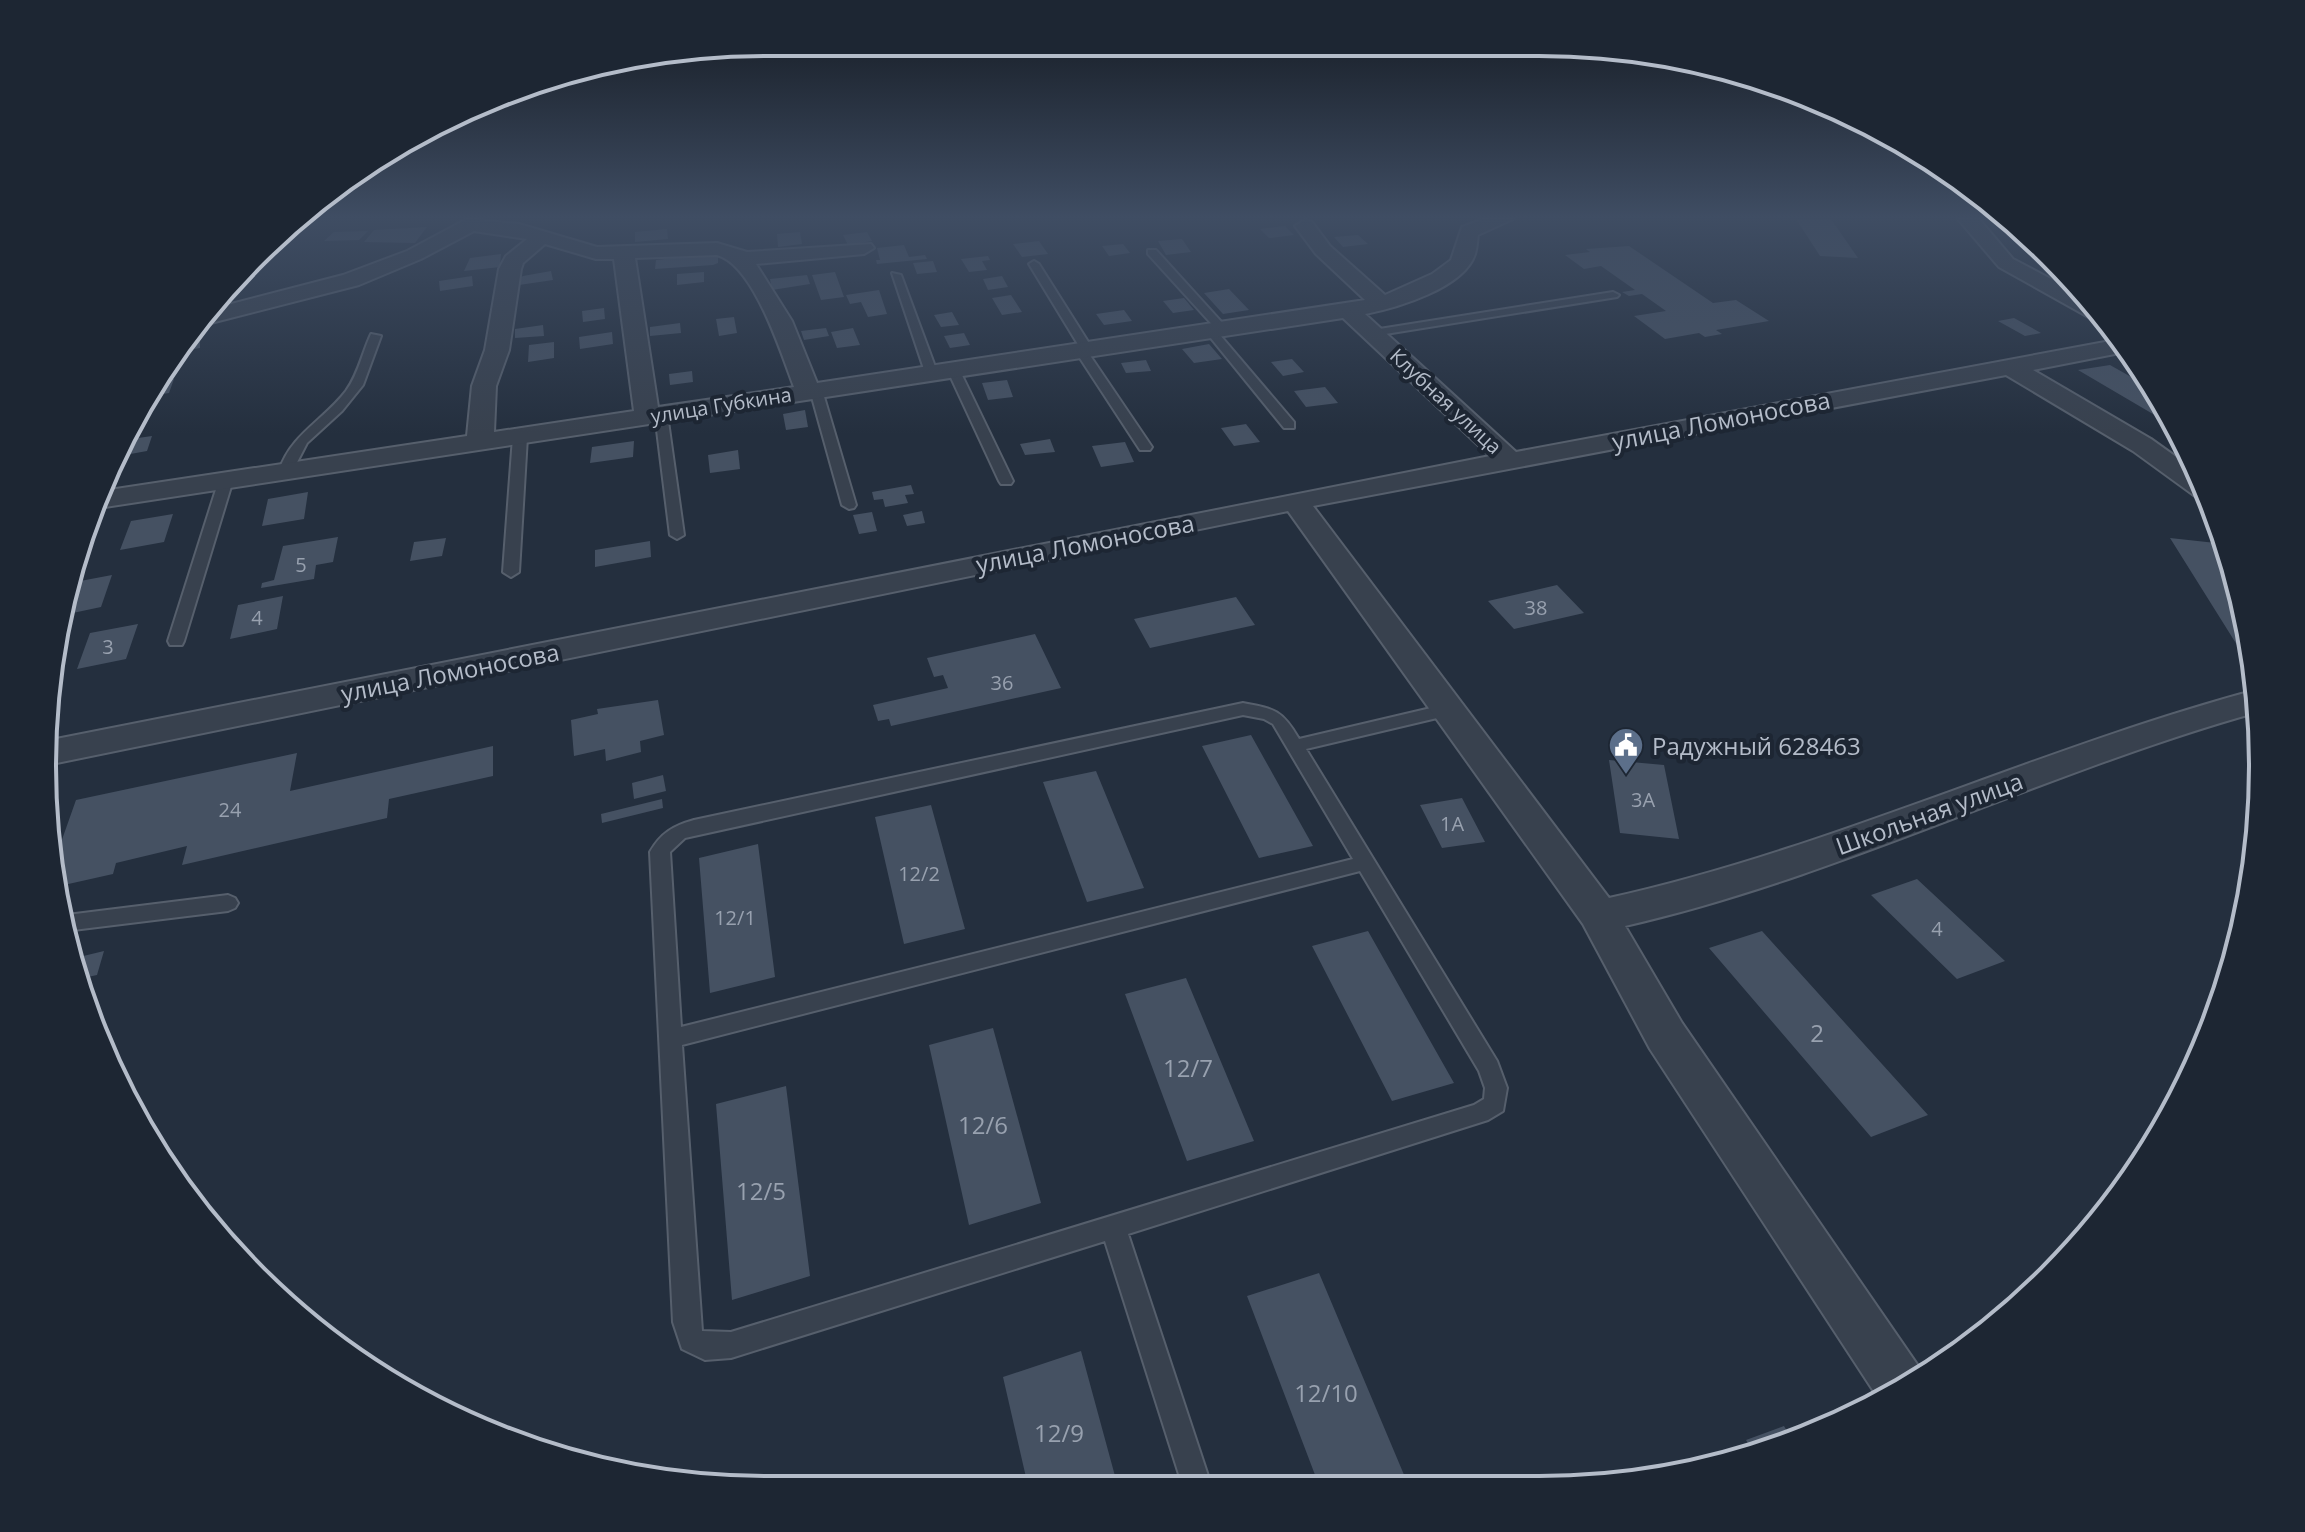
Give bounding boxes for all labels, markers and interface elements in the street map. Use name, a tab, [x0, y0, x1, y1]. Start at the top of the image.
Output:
street label: Клубная улица	[1384, 342, 1508, 460]
street label: улица Губкина	[649, 381, 793, 429]
street label: улица Ломоносова	[1609, 383, 1833, 457]
street label: улица Ломоносова	[973, 506, 1197, 580]
house number: 5	[295, 551, 307, 578]
house number: 38	[1525, 594, 1547, 621]
house number: 4	[251, 604, 263, 631]
house number: 3	[102, 633, 114, 660]
street label: улица Ломоносова	[338, 635, 562, 709]
house number: 36	[991, 669, 1013, 696]
public building icon: Радужный 628463	[1607, 726, 1645, 776]
place label: Радужный 628463	[1652, 729, 1861, 762]
street label: Школьная улица	[1831, 764, 2027, 862]
house number: 3А	[1631, 786, 1655, 813]
house number: 24	[219, 796, 242, 823]
house number: 1А	[1440, 810, 1464, 837]
house number: 12/2	[898, 860, 940, 887]
house number: 12/1	[714, 904, 756, 931]
house number: 4	[1931, 915, 1943, 942]
house number: 2	[1810, 1016, 1824, 1049]
house number: 12/7	[1163, 1051, 1213, 1084]
house number: 12/6	[958, 1108, 1008, 1141]
house number: 12/5	[736, 1174, 786, 1207]
house number: 12/10	[1294, 1376, 1358, 1409]
house number: 12/9	[1034, 1416, 1084, 1449]

